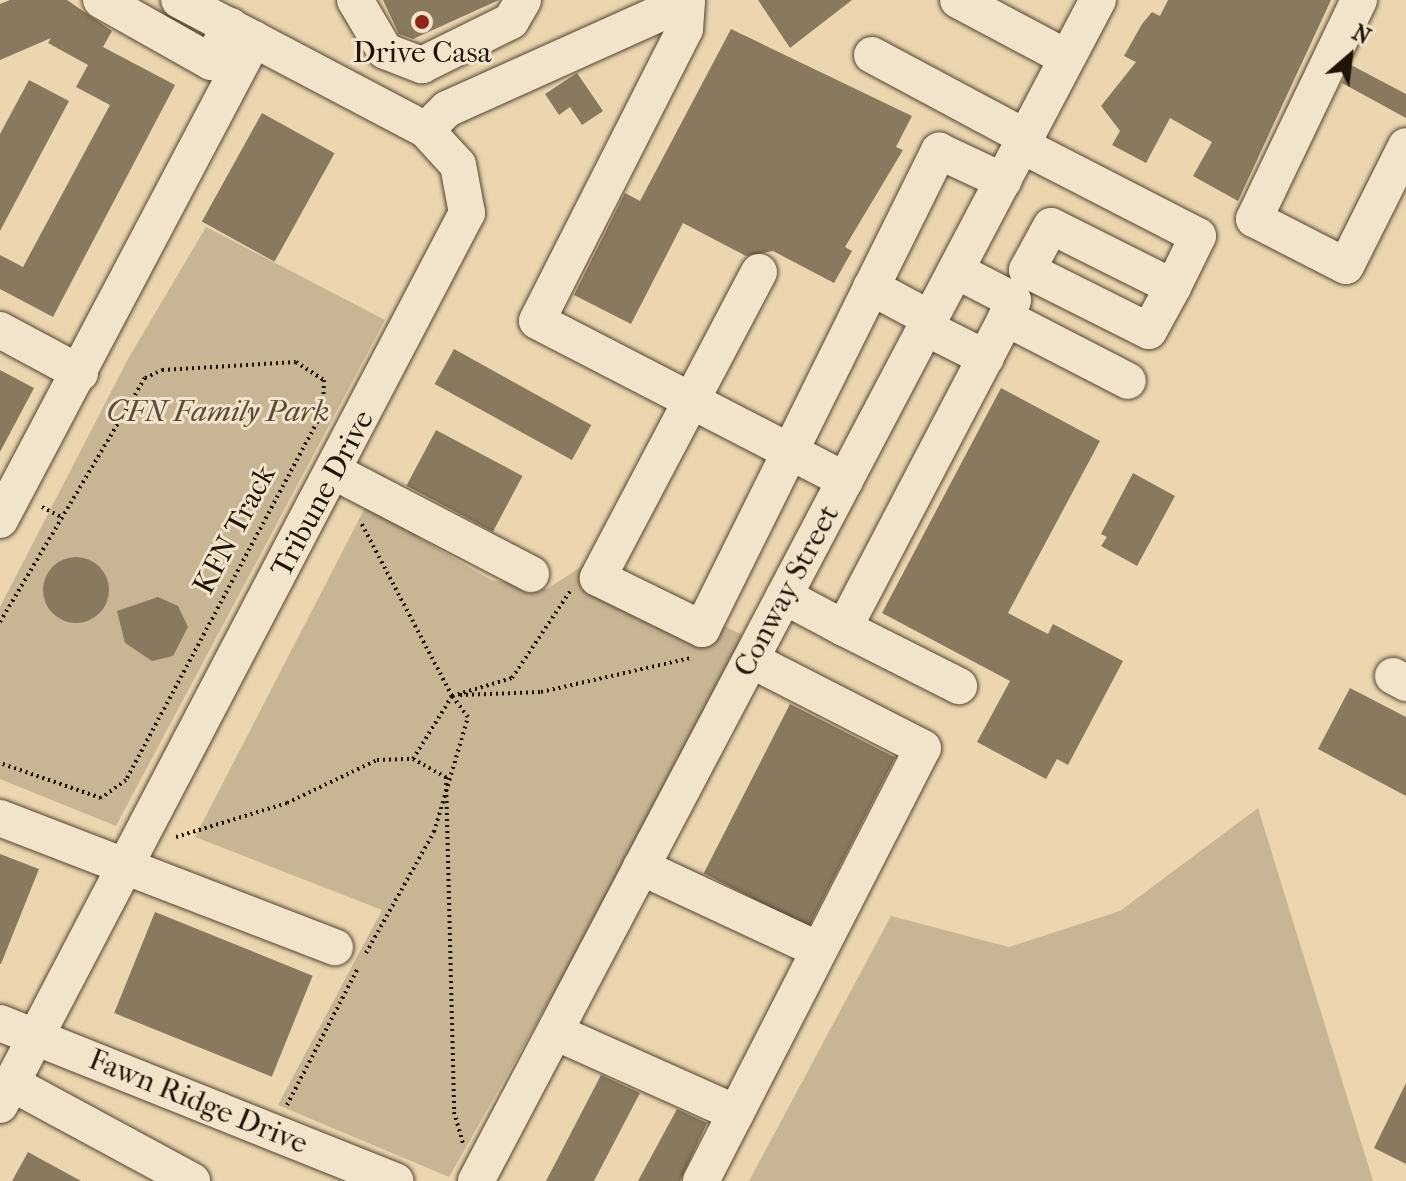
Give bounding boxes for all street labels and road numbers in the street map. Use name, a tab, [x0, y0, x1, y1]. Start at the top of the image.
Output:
street label: Tribune Drive	[264, 404, 382, 584]
street label: KFN Track	[186, 460, 284, 600]
street label: Conway Street	[727, 499, 847, 683]
street label: Fawn Ridge Drive	[83, 1042, 313, 1162]

